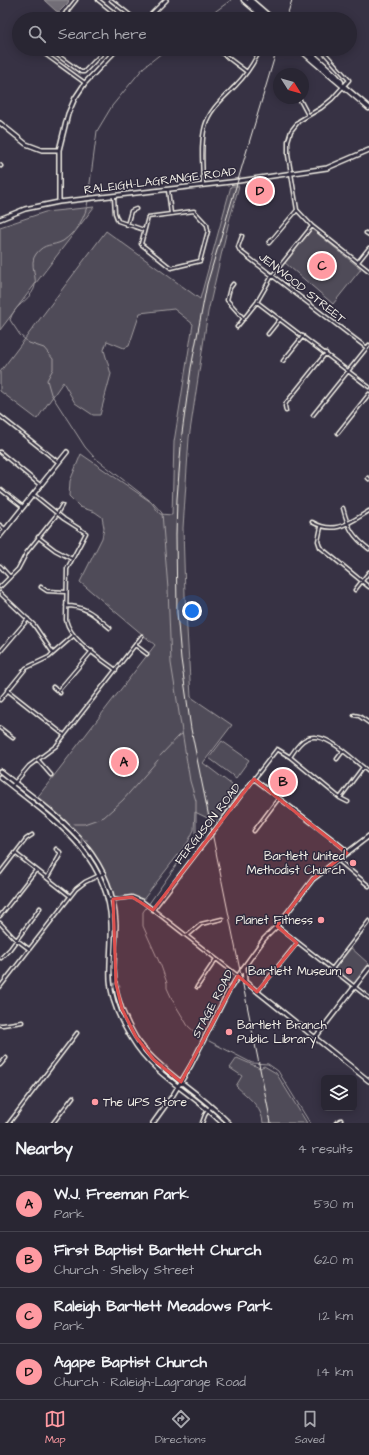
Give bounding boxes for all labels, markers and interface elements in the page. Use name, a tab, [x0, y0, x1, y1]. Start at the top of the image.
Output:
search box	[12, 12, 357, 56]
icon: search	[26, 23, 48, 45]
text: Search here	[58, 24, 147, 45]
north arrow	[273, 68, 309, 104]
street label: RALEIGH-LAGRANGE ROAD	[83, 163, 237, 199]
pin: D	[247, 176, 273, 206]
street label: JENWOOD STREET	[255, 249, 350, 328]
pin: C	[309, 251, 335, 281]
your location	[182, 601, 202, 621]
pin: A	[111, 747, 137, 777]
pin: B	[270, 767, 296, 797]
street label: FERGUSON ROAD	[171, 780, 245, 868]
one-way arrow	[80, 838, 87, 846]
place label: Bartlett United Methodist Church	[247, 848, 345, 879]
marker: Bartlett United Methodist Church	[348, 858, 358, 868]
place label: Planet Fitness	[236, 912, 313, 929]
marker: Planet Fitness	[316, 915, 326, 925]
place label: Bartlett Museum	[248, 963, 342, 980]
marker: Bartlett Museum	[344, 966, 354, 976]
street label: STAGE ROAD	[188, 967, 238, 1041]
one-way arrow	[113, 982, 121, 988]
place label: Bartlett Branch Public Library	[237, 1017, 327, 1049]
marker: Bartlett Branch Public Library	[224, 1027, 234, 1037]
one-way arrow	[160, 1065, 167, 1072]
map controls	[321, 1075, 357, 1111]
button: layers	[321, 1075, 357, 1111]
place label: The UPS Store	[103, 1094, 188, 1111]
marker: The UPS Store	[90, 1097, 100, 1107]
text: Nearby	[16, 1137, 73, 1161]
text: 4 results	[298, 1140, 353, 1158]
text: W.J. Freeman Park	[54, 1184, 189, 1205]
text: A	[25, 1195, 33, 1213]
text: 530 m	[314, 1195, 353, 1213]
text: Park	[54, 1205, 84, 1223]
text: First Baptist Bartlett Church	[54, 1240, 261, 1261]
text: B	[24, 1251, 34, 1269]
text: 620 m	[314, 1251, 353, 1269]
text: Church · Shelby Street	[54, 1261, 194, 1279]
text: Raleigh Bartlett Meadows Park	[54, 1296, 272, 1317]
text: C	[24, 1307, 34, 1325]
text: 1.2 km	[319, 1307, 353, 1325]
text: Park	[54, 1317, 84, 1335]
text: Agape Baptist Church	[54, 1352, 207, 1373]
text: D	[25, 1363, 33, 1381]
text: 1.4 km	[317, 1363, 353, 1381]
text: Church · Raleigh-Lagrange Road	[54, 1373, 246, 1391]
tab: Map	[44, 1408, 66, 1447]
tab: Directions	[155, 1408, 206, 1447]
tab: Saved	[295, 1408, 325, 1447]

